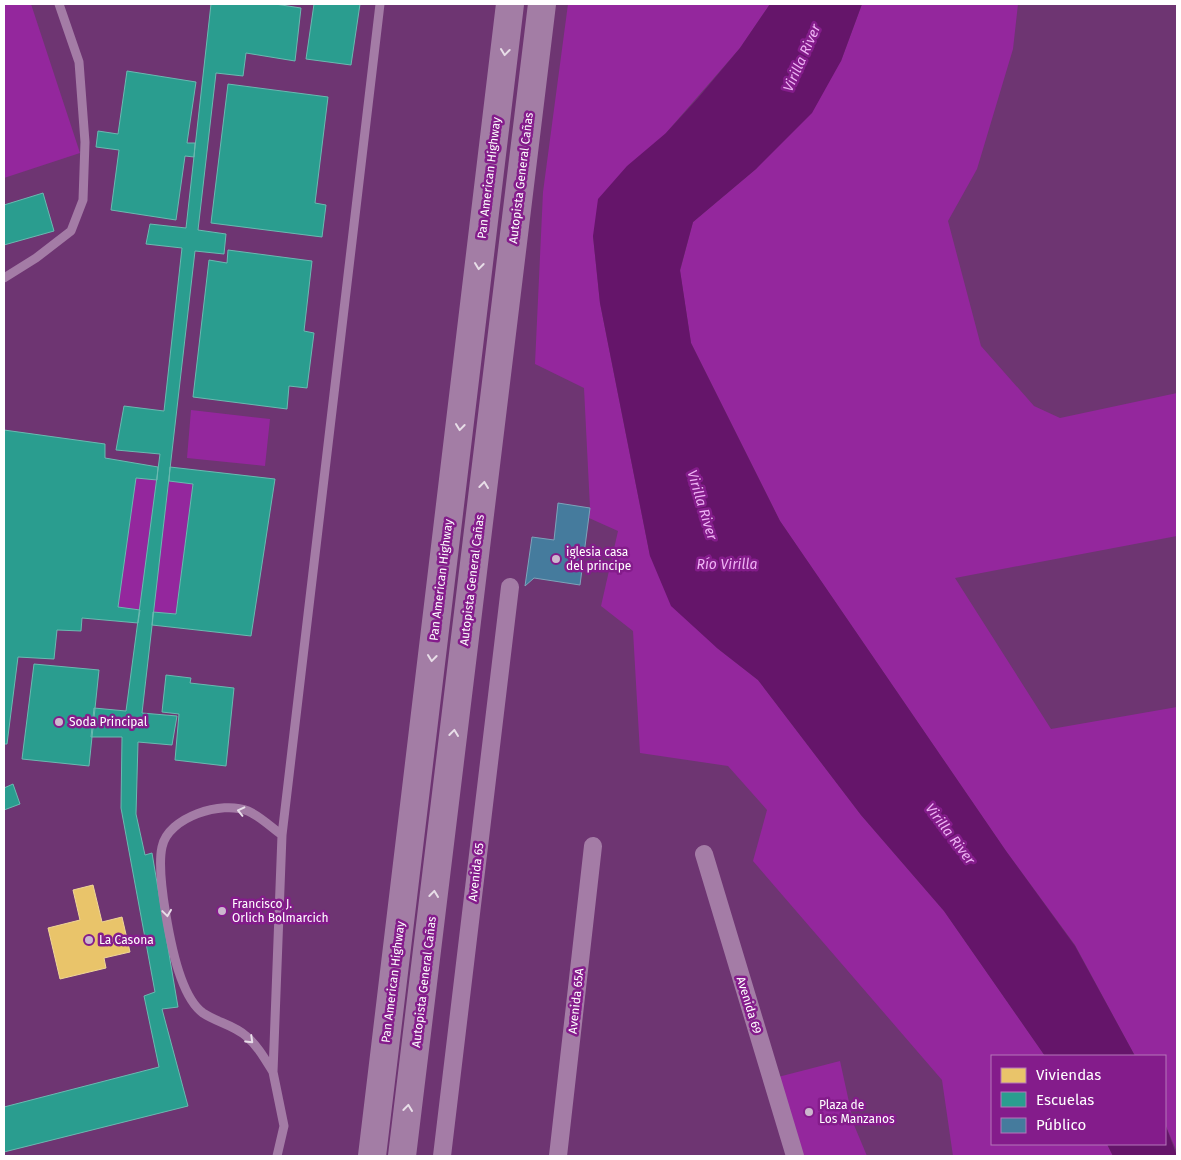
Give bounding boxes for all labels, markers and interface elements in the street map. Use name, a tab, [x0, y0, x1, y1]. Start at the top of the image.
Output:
water label: Virilla River	[780, 21, 825, 94]
one-way arrow	[500, 48, 511, 56]
street label: Autopista General Cañas	[506, 111, 536, 244]
street label: Pan American Highway	[475, 116, 503, 240]
one-way arrow	[474, 262, 485, 270]
one-way arrow	[455, 423, 466, 431]
water label: Virilla River	[683, 468, 721, 543]
one-way arrow	[478, 481, 489, 489]
street label: Autopista General Cañas	[457, 513, 487, 646]
street label: Pan American Highway	[427, 518, 455, 642]
place label: iglesia casa del principe	[566, 545, 631, 573]
marker: iglesia casa del principe	[550, 553, 562, 565]
water label: Río Virilla	[697, 556, 757, 573]
one-way arrow	[427, 654, 438, 662]
place label: Soda Principal	[69, 715, 148, 729]
marker: Soda Principal	[53, 716, 65, 728]
one-way arrow	[448, 729, 459, 737]
water label: Virilla River	[922, 800, 979, 868]
one-way arrow	[237, 806, 246, 816]
street label: Avenida 65	[465, 842, 487, 902]
one-way arrow	[428, 890, 439, 898]
place label: Francisco J. Orlich Bolmarcich	[232, 897, 329, 925]
marker: Francisco J. Orlich Bolmarcich	[216, 905, 228, 917]
one-way arrow	[161, 909, 171, 917]
street label: Autopista General Cañas	[409, 915, 439, 1048]
street label: Pan American Highway	[379, 920, 407, 1044]
place label: La Casona	[99, 933, 154, 947]
marker: La Casona	[83, 934, 95, 946]
street label: Avenida 65A	[566, 967, 586, 1034]
street label: Avenida 69	[734, 975, 764, 1035]
one-way arrow	[244, 1034, 253, 1043]
legend	[991, 1055, 1166, 1145]
text: Viviendas	[1036, 1066, 1101, 1084]
text: Escuelas	[1036, 1091, 1094, 1109]
place label: Plaza de Los Manzanos	[819, 1098, 895, 1126]
one-way arrow	[402, 1104, 413, 1112]
marker: Plaza de Los Manzanos	[803, 1106, 815, 1118]
text: Público	[1036, 1116, 1086, 1134]

